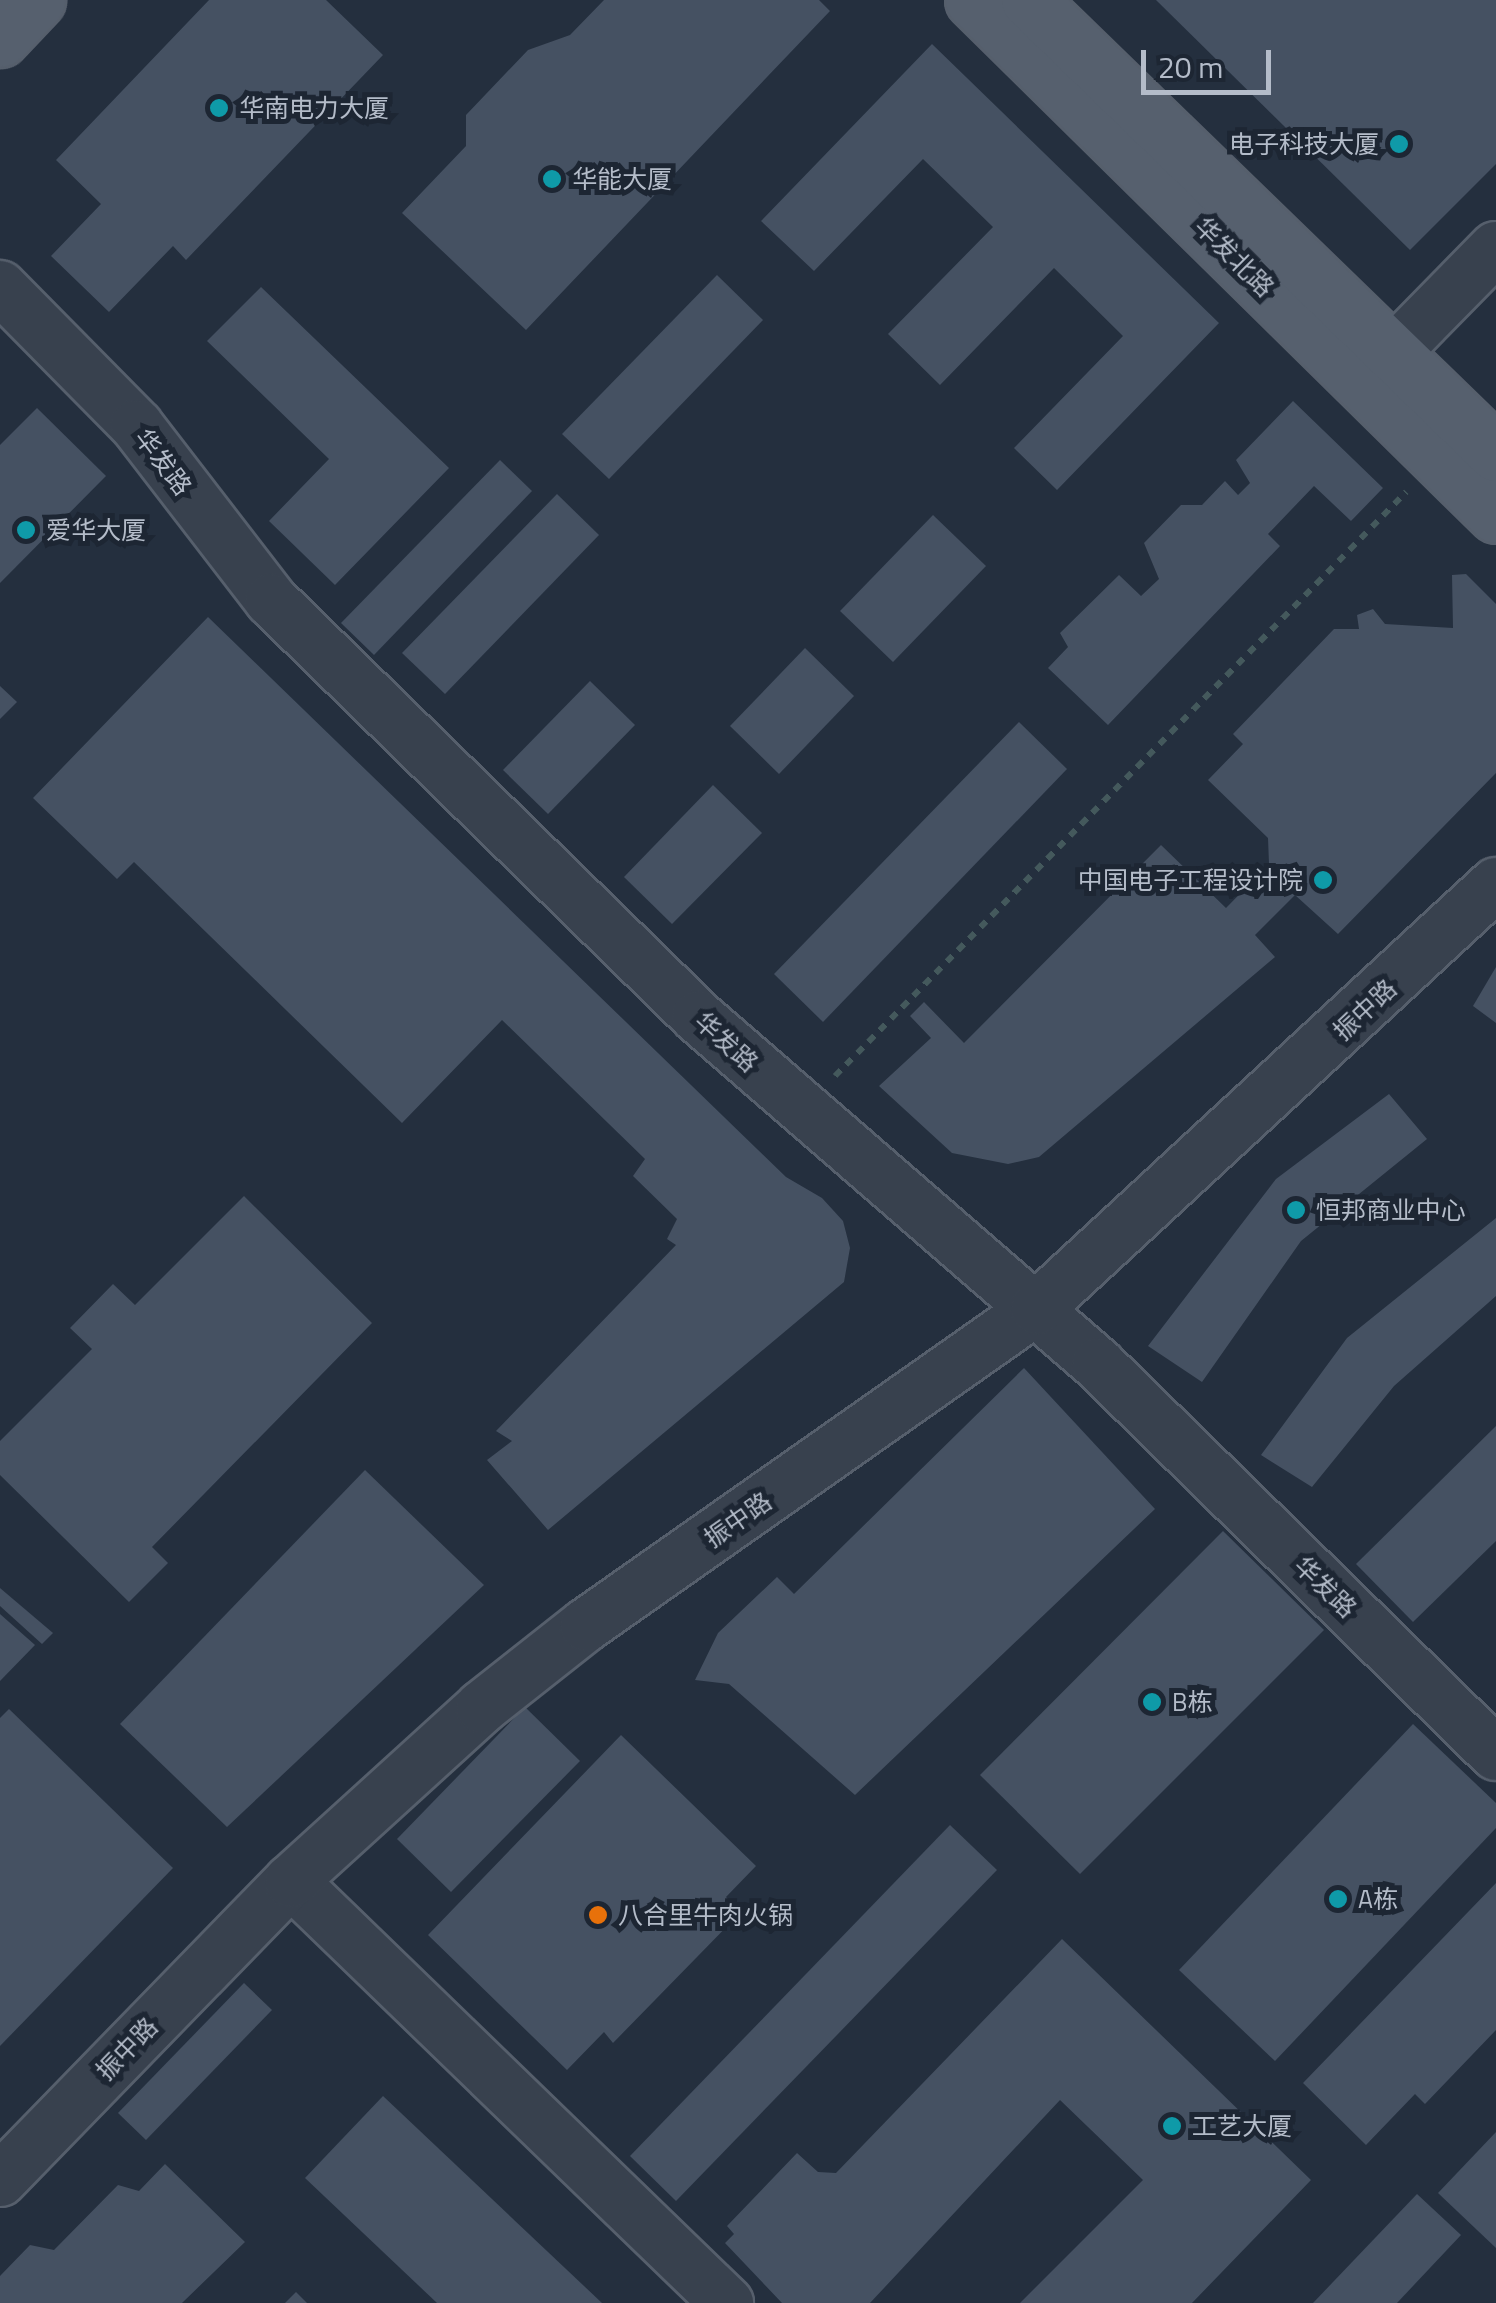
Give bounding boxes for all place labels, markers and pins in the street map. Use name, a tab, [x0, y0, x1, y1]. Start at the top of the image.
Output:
place label: 华南电力大厦	[239, 93, 389, 123]
marker: 华南电力大厦	[208, 97, 230, 119]
place label: 电子科技大厦	[1229, 129, 1379, 159]
marker: 电子科技大厦	[1388, 133, 1410, 155]
place label: 华能大厦	[572, 164, 672, 194]
marker: 华能大厦	[541, 168, 563, 190]
place label: 爱华大厦	[46, 515, 146, 545]
marker: 爱华大厦	[15, 519, 37, 541]
place label: 中国电子工程设计院	[1078, 865, 1303, 895]
marker: 中国电子工程设计院	[1312, 869, 1334, 891]
place label: 恒邦商业中心	[1316, 1195, 1466, 1225]
marker: 恒邦商业中心	[1285, 1199, 1307, 1221]
place label: B栋	[1172, 1687, 1212, 1717]
marker: B栋	[1141, 1691, 1163, 1713]
place label: A栋	[1358, 1884, 1398, 1914]
marker: A栋	[1327, 1888, 1349, 1910]
place label: 八合里牛肉火锅	[618, 1900, 793, 1930]
marker: 八合里牛肉火锅	[587, 1904, 609, 1926]
place label: 工艺大厦	[1192, 2111, 1292, 2141]
marker: 工艺大厦	[1161, 2115, 1183, 2137]

